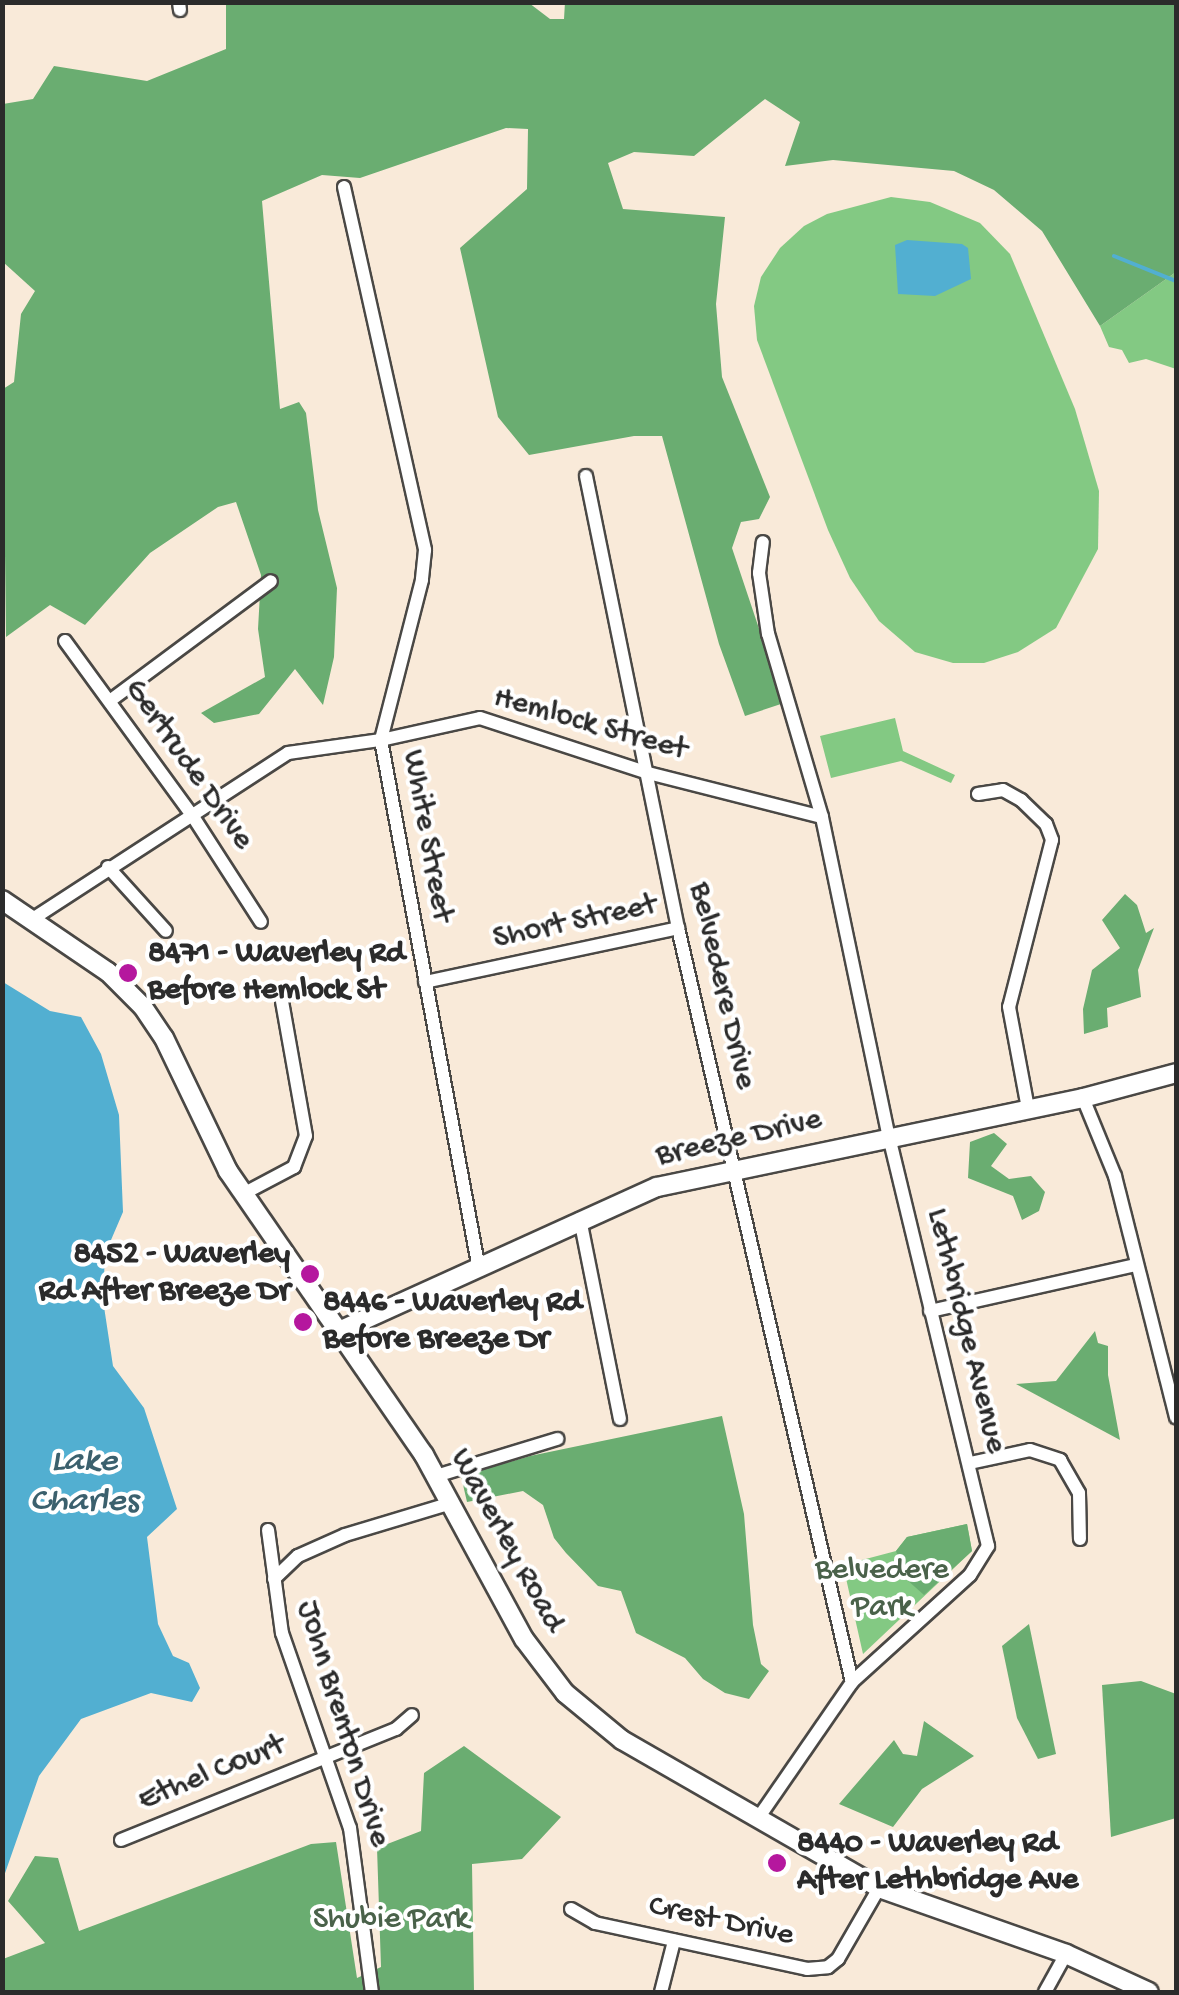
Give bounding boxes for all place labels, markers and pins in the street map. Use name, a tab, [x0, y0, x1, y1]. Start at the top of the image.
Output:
place label: 8471 - Waverley Rd Before Hemlock St	[148, 936, 405, 1011]
marker: 8471 - Waverley Rd Before Hemlock St	[117, 962, 139, 984]
place label: 8452 - Waverley Rd After Breeze Dr	[39, 1237, 290, 1312]
marker: 8452 - Waverley Rd After Breeze Dr	[299, 1263, 321, 1285]
place label: 8446 - Waverley Rd Before Breeze Dr	[323, 1285, 582, 1360]
marker: 8446 - Waverley Rd Before Breeze Dr	[292, 1311, 314, 1333]
place label: 8440 - Waverley Rd After Lethbridge Ave	[797, 1826, 1078, 1901]
marker: 8440 - Waverley Rd After Lethbridge Ave	[766, 1852, 788, 1874]

